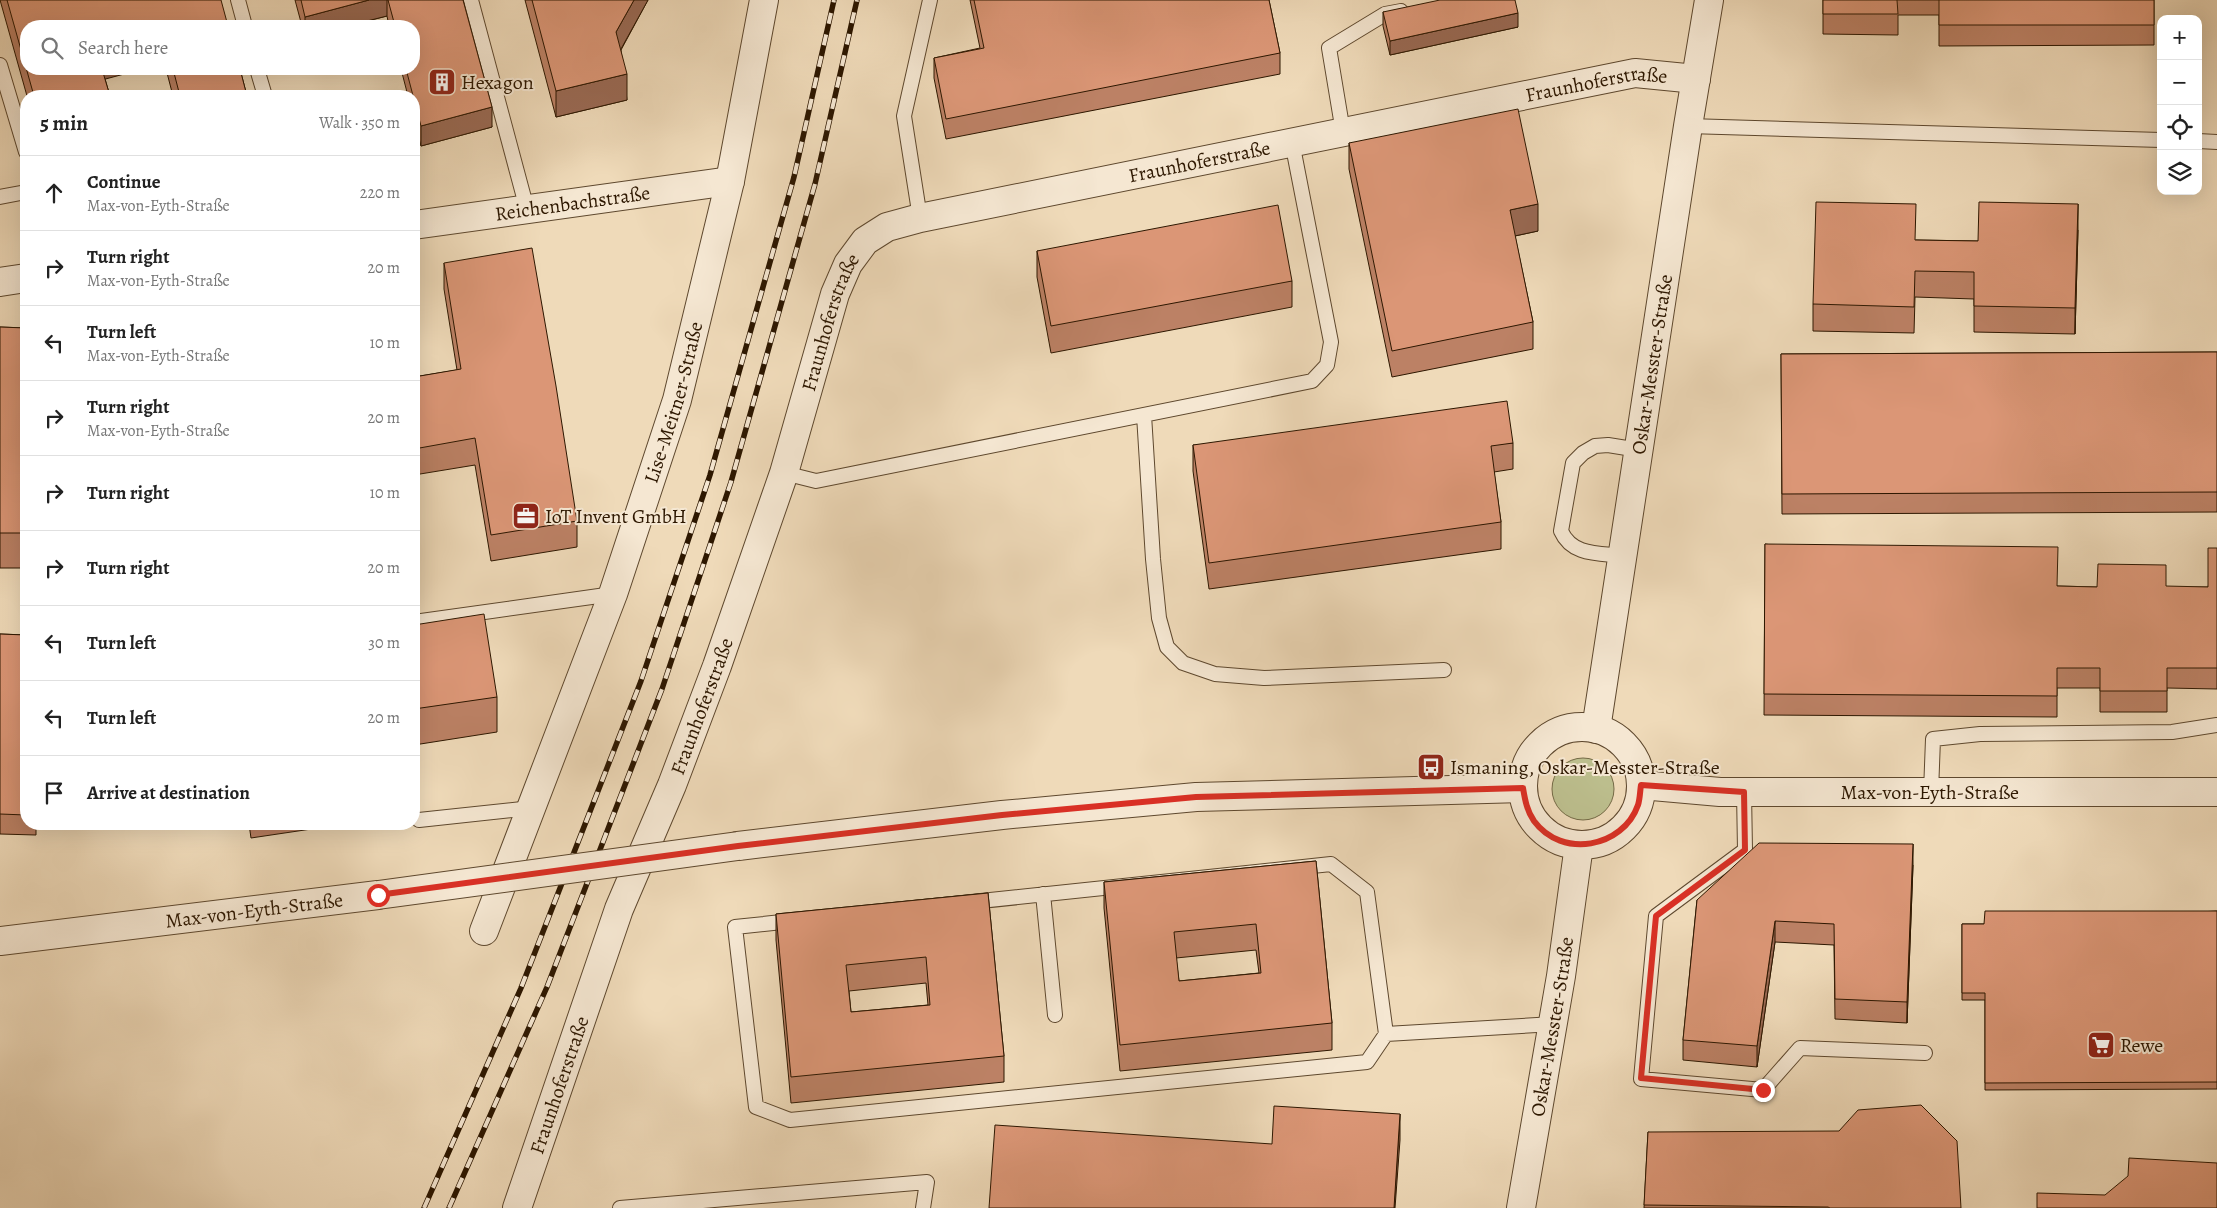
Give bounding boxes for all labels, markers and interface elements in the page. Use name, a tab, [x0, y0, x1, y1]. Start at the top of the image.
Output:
map controls	[2157, 15, 2202, 195]
button: +	[2157, 15, 2202, 60]
search box	[20, 20, 420, 75]
icon: search	[38, 34, 66, 62]
text: Search here	[78, 35, 168, 61]
street label: Fraunhoferstraße	[1523, 60, 1669, 109]
button: −	[2157, 60, 2202, 105]
building icon: Hexagon	[427, 67, 457, 97]
place label: Hexagon	[461, 69, 534, 96]
button: locate	[2157, 105, 2202, 150]
text: 5 min	[40, 109, 88, 137]
text: Walk · 350 m	[319, 112, 400, 134]
street label: Fraunhoferstraße	[1126, 134, 1273, 189]
button: layers	[2157, 150, 2202, 195]
text: Continue	[87, 169, 161, 195]
icon: ahead	[40, 179, 68, 207]
street label: Reichenbachstraße	[493, 179, 652, 228]
text: 220 m	[360, 182, 400, 204]
text: Max-von-Eyth-Straße	[87, 195, 230, 217]
text: Turn right	[87, 244, 169, 270]
street label: Fraunhoferstraße	[795, 247, 866, 395]
icon: right	[40, 254, 68, 282]
text: 20 m	[367, 257, 400, 279]
text: Max-von-Eyth-Straße	[87, 270, 230, 292]
street label: Oskar-Messter-Straße	[1625, 272, 1679, 456]
text: Turn left	[87, 319, 156, 345]
street label: Lise-Meitner-Straße	[637, 319, 710, 487]
icon: left	[40, 329, 68, 357]
text: 10 m	[370, 332, 400, 354]
text: Max-von-Eyth-Straße	[87, 345, 230, 367]
text: Turn right	[87, 394, 169, 420]
icon: right	[40, 404, 68, 432]
text: 20 m	[367, 407, 400, 429]
text: Max-von-Eyth-Straße	[87, 420, 230, 442]
icon: right	[40, 479, 68, 507]
text: Turn right	[87, 480, 169, 506]
text: 10 m	[370, 482, 400, 504]
office icon: IoT Invent GmbH	[511, 501, 541, 531]
place label: IoT Invent GmbH	[545, 503, 687, 530]
icon: right	[40, 554, 68, 582]
text: Turn right	[87, 555, 169, 581]
text: 20 m	[367, 557, 400, 579]
icon: left	[40, 629, 68, 657]
text: Turn left	[87, 630, 156, 656]
text: 30 m	[368, 632, 400, 654]
street label: Fraunhoferstraße	[664, 634, 740, 779]
icon: left	[40, 704, 68, 732]
text: Turn left	[87, 705, 156, 731]
text: 20 m	[367, 707, 400, 729]
bus stop icon: Ismaning, Oskar-Messter-Straße	[1416, 752, 1446, 782]
place label: Ismaning, Oskar-Messter-Straße	[1450, 754, 1720, 781]
icon: arrive	[40, 779, 68, 807]
street label: Max-von-Eyth-Straße	[1840, 779, 2019, 806]
text: Arrive at destination	[87, 780, 250, 806]
route start	[367, 884, 390, 907]
street label: Max-von-Eyth-Straße	[164, 886, 344, 935]
street label: Oskar-Messter-Straße	[1524, 935, 1580, 1119]
street label: Fraunhoferstraße	[523, 1012, 596, 1158]
supermarket icon: Rewe	[2086, 1030, 2116, 1060]
place label: Rewe	[2120, 1032, 2163, 1059]
route end	[1752, 1079, 1775, 1102]

